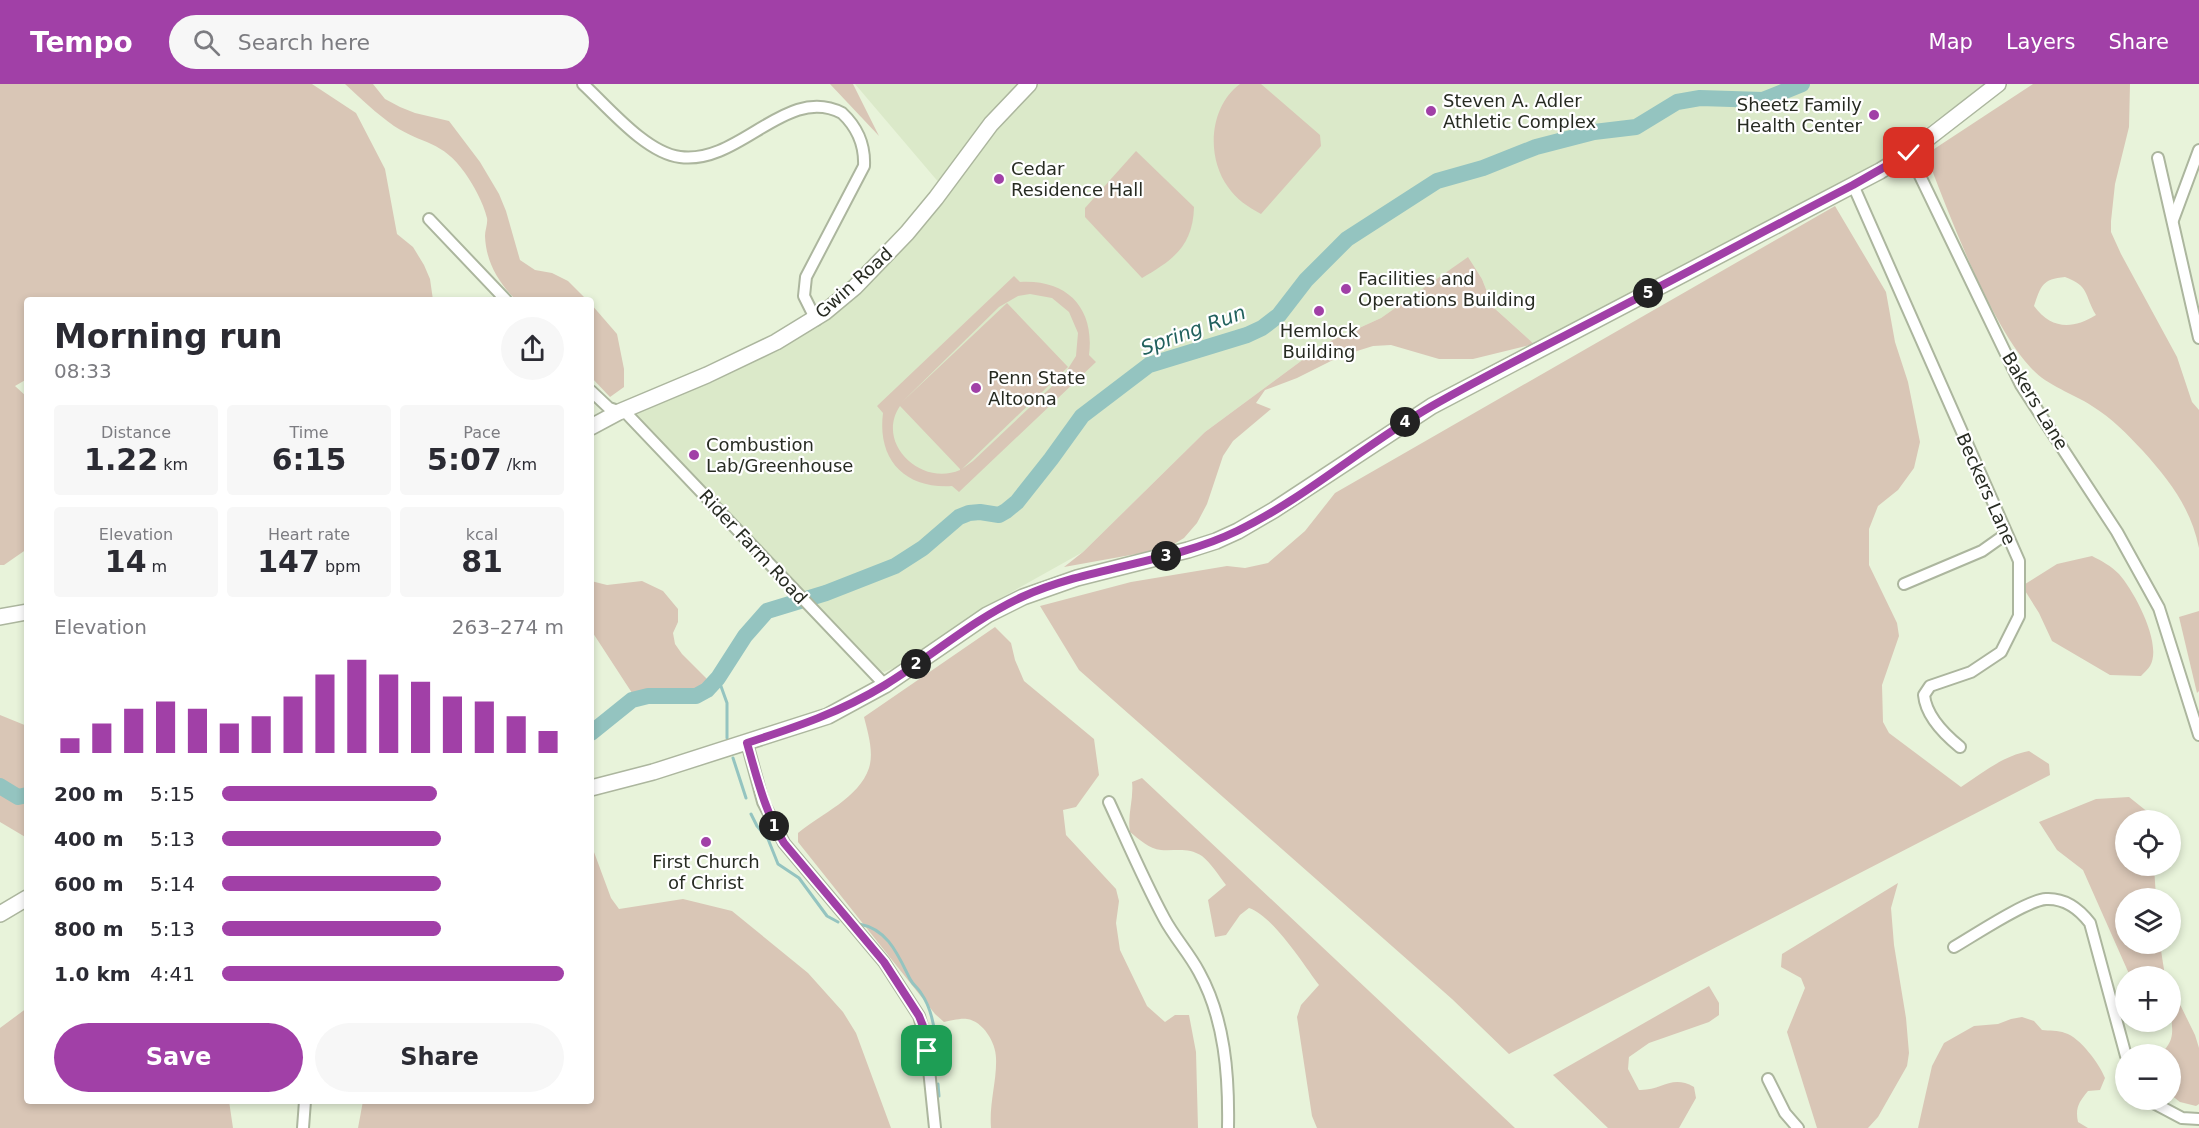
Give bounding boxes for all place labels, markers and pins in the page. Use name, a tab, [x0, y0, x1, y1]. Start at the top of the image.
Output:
place label: Steven A. Adler Athletic Complex	[1443, 90, 1597, 132]
place label: Sheetz Family Health Center	[1737, 94, 1863, 136]
marker: Steven A. Adler Athletic Complex	[1424, 104, 1438, 118]
marker: Sheetz Family Health Center	[1867, 108, 1881, 122]
pin	[1883, 127, 1934, 178]
place label: Cedar Residence Hall	[1011, 158, 1143, 200]
marker: Cedar Residence Hall	[992, 172, 1006, 186]
place label: Facilities and Operations Building	[1358, 268, 1536, 310]
pin: 5	[1633, 278, 1663, 308]
marker: Facilities and Operations Building	[1339, 282, 1353, 296]
marker: Hemlock Building	[1312, 304, 1326, 318]
place label: Hemlock Building	[1280, 320, 1359, 362]
place label: Penn State Altoona	[988, 367, 1085, 409]
marker: Penn State Altoona	[969, 381, 983, 395]
pin: 4	[1390, 407, 1420, 437]
place label: Combustion Lab/Greenhouse	[706, 434, 853, 476]
marker: Combustion Lab/Greenhouse	[687, 448, 701, 462]
pin: 3	[1151, 541, 1181, 571]
pin: 2	[901, 649, 931, 679]
pin: 1	[759, 811, 789, 841]
marker: First Church of Christ	[699, 835, 713, 849]
place label: First Church of Christ	[652, 851, 760, 893]
pin	[901, 1025, 952, 1076]

